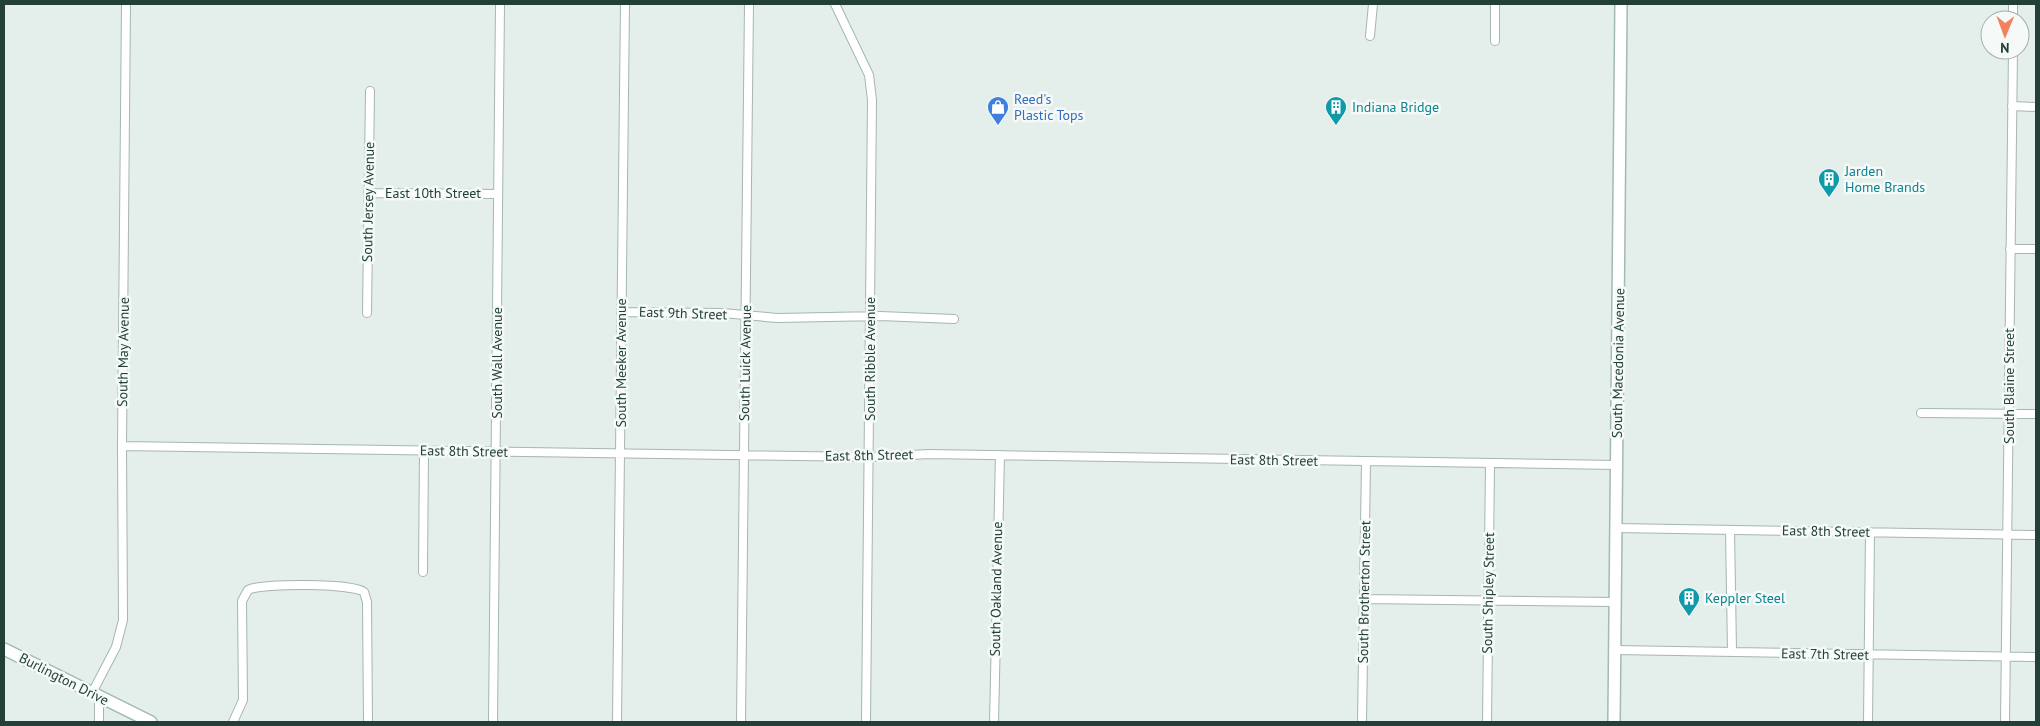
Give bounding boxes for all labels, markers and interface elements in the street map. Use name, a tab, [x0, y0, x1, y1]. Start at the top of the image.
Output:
north arrow	[1980, 10, 2030, 60]
text: N	[2000, 39, 2010, 57]
place label: Reed's Plastic Tops	[1014, 90, 1084, 124]
shop icon: Reed's Plastic Tops	[986, 95, 1010, 126]
building icon: Indiana Bridge	[1324, 95, 1348, 126]
place label: Indiana Bridge	[1352, 98, 1439, 116]
street label: South Jersey Avenue	[358, 142, 378, 262]
place label: Jarden Home Brands	[1844, 162, 1925, 196]
building icon: Jarden Home Brands	[1817, 167, 1841, 198]
street label: East 10th Street	[385, 184, 481, 202]
street label: South Macedonia Avenue	[1608, 288, 1628, 438]
street label: South May Avenue	[113, 297, 133, 407]
street label: South Ribble Avenue	[861, 297, 879, 421]
street label: South Meeker Avenue	[612, 298, 630, 428]
street label: East 9th Street	[639, 302, 728, 324]
street label: South Luick Avenue	[735, 305, 755, 421]
street label: South Wall Avenue	[488, 307, 506, 419]
street label: South Blaine Street	[2000, 328, 2018, 444]
street label: East 8th Street	[420, 441, 509, 461]
street label: East 8th Street	[825, 445, 914, 465]
street label: East 8th Street	[1230, 450, 1319, 470]
street label: South Brotherton Street	[1354, 520, 1374, 664]
street label: South Oakland Avenue	[986, 521, 1006, 657]
street label: East 8th Street	[1782, 521, 1871, 541]
street label: South Shipley Street	[1478, 532, 1498, 654]
building icon: Keppler Steel	[1677, 586, 1701, 617]
place label: Keppler Steel	[1705, 589, 1785, 607]
street label: East 7th Street	[1781, 644, 1869, 664]
street label: Burlington Drive	[16, 649, 112, 709]

